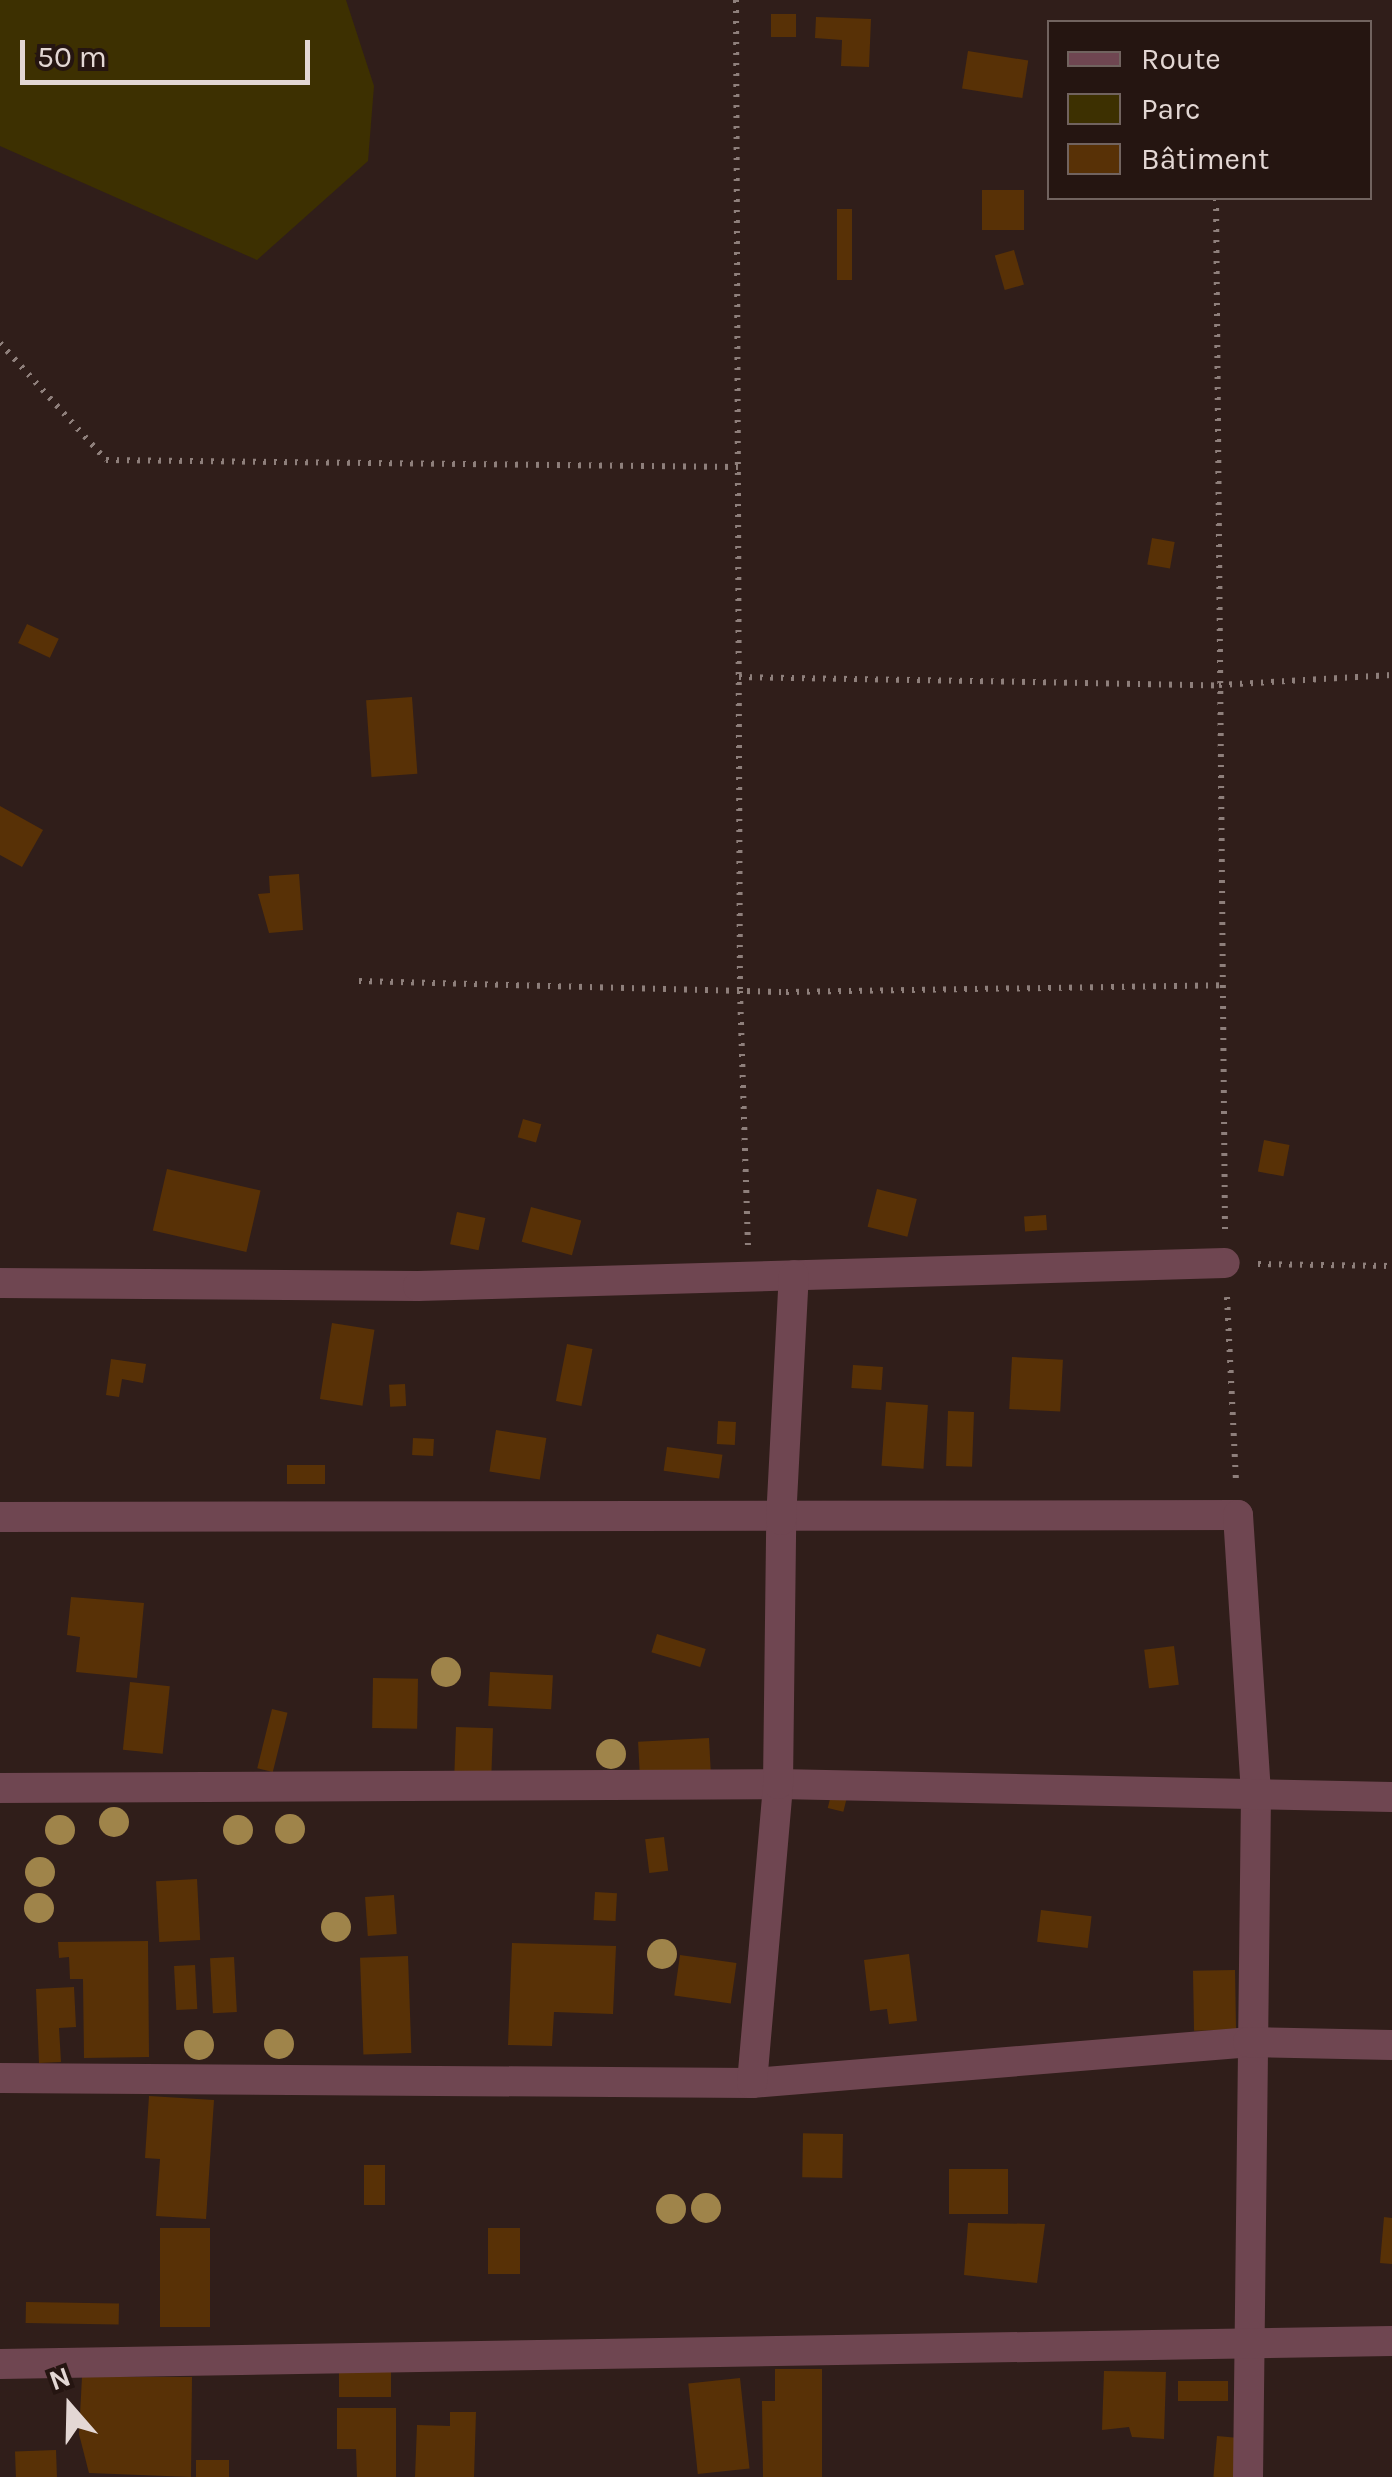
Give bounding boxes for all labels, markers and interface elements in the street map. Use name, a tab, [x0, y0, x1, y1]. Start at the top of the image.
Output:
scale bar	[25, 20, 315, 82]
legend	[1047, 20, 1372, 200]
text: 50 m	[37, 39, 107, 75]
text: Route	[1141, 41, 1221, 77]
text: Parc	[1141, 91, 1200, 127]
text: Bâtiment	[1141, 141, 1269, 177]
north arrow	[20, 2357, 120, 2457]
text: N	[44, 2359, 75, 2397]

